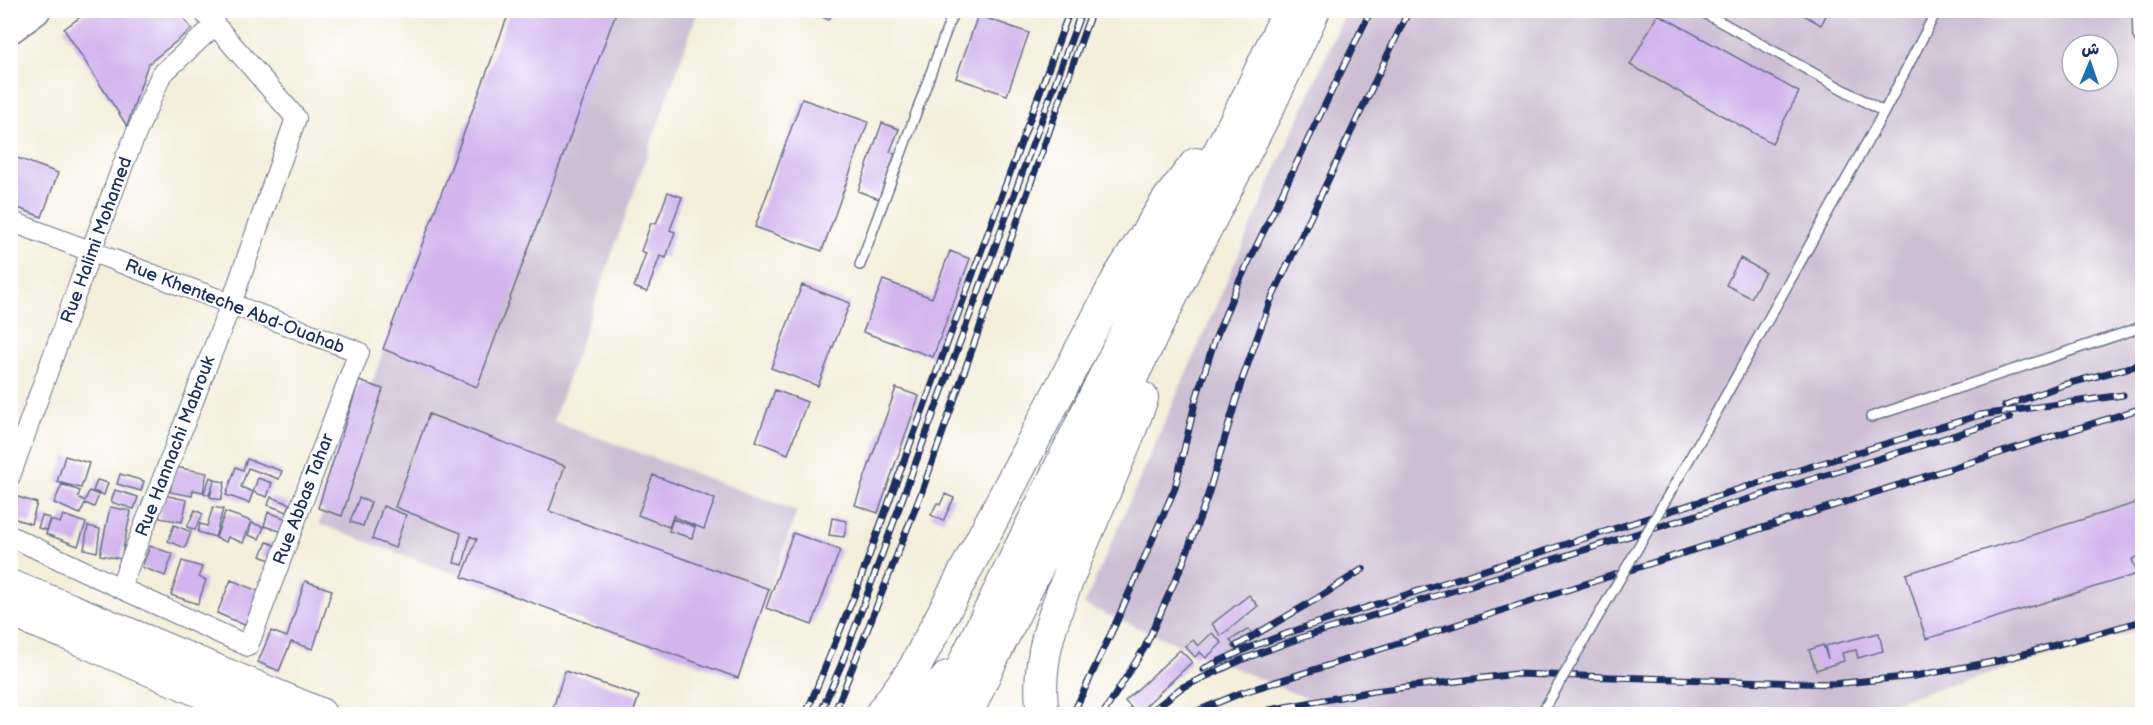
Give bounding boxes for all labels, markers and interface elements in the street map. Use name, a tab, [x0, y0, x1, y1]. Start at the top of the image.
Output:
north arrow	[2060, 33, 2120, 93]
text: ش	[2081, 40, 2100, 59]
street label: Rue Halimi Mohamed	[57, 154, 136, 326]
street label: Rue Khenteche Abd-Ouahab	[122, 255, 348, 358]
street label: Rue Hannachi Mabrouk	[131, 353, 220, 539]
street label: Rue Abbas Tahar	[269, 430, 338, 568]

